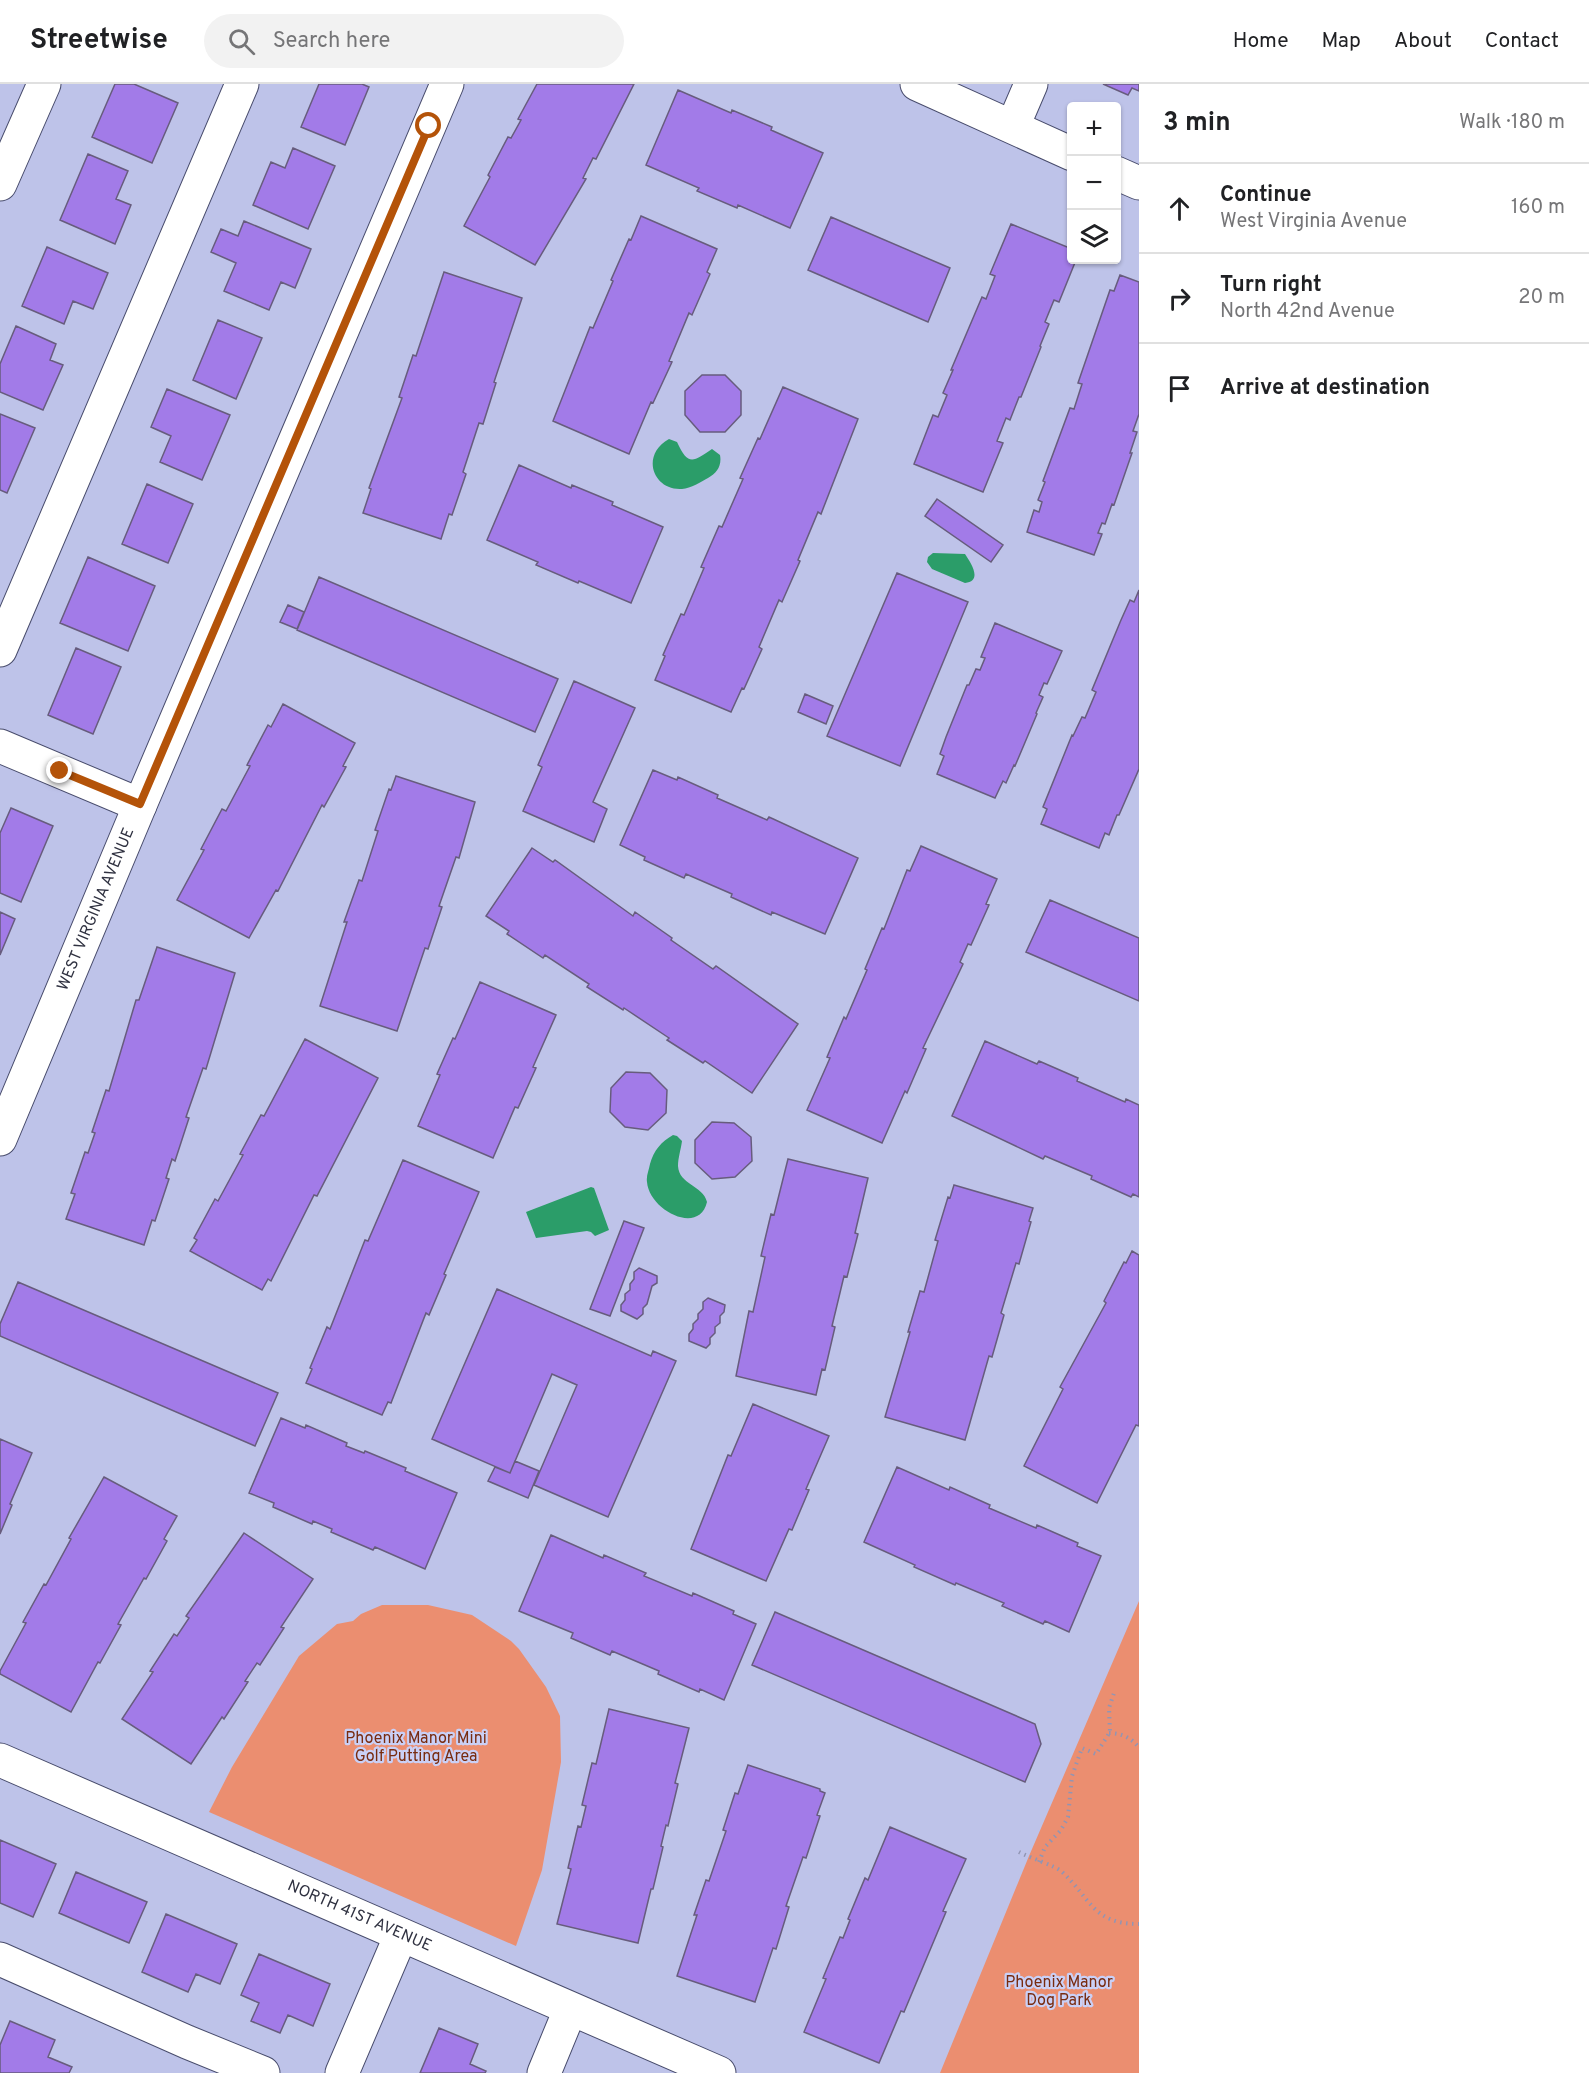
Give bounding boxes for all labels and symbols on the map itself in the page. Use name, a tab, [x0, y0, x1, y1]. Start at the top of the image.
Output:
route start	[415, 112, 441, 138]
route end	[46, 757, 72, 783]
street label: WEST VIRGINIA AVENUE	[53, 825, 139, 994]
park label: Phoenix Manor Mini Golf Putting Area	[345, 1729, 487, 1767]
street label: NORTH 41ST AVENUE	[284, 1876, 435, 1957]
park label: Phoenix Manor Dog Park	[1005, 1973, 1113, 2011]

